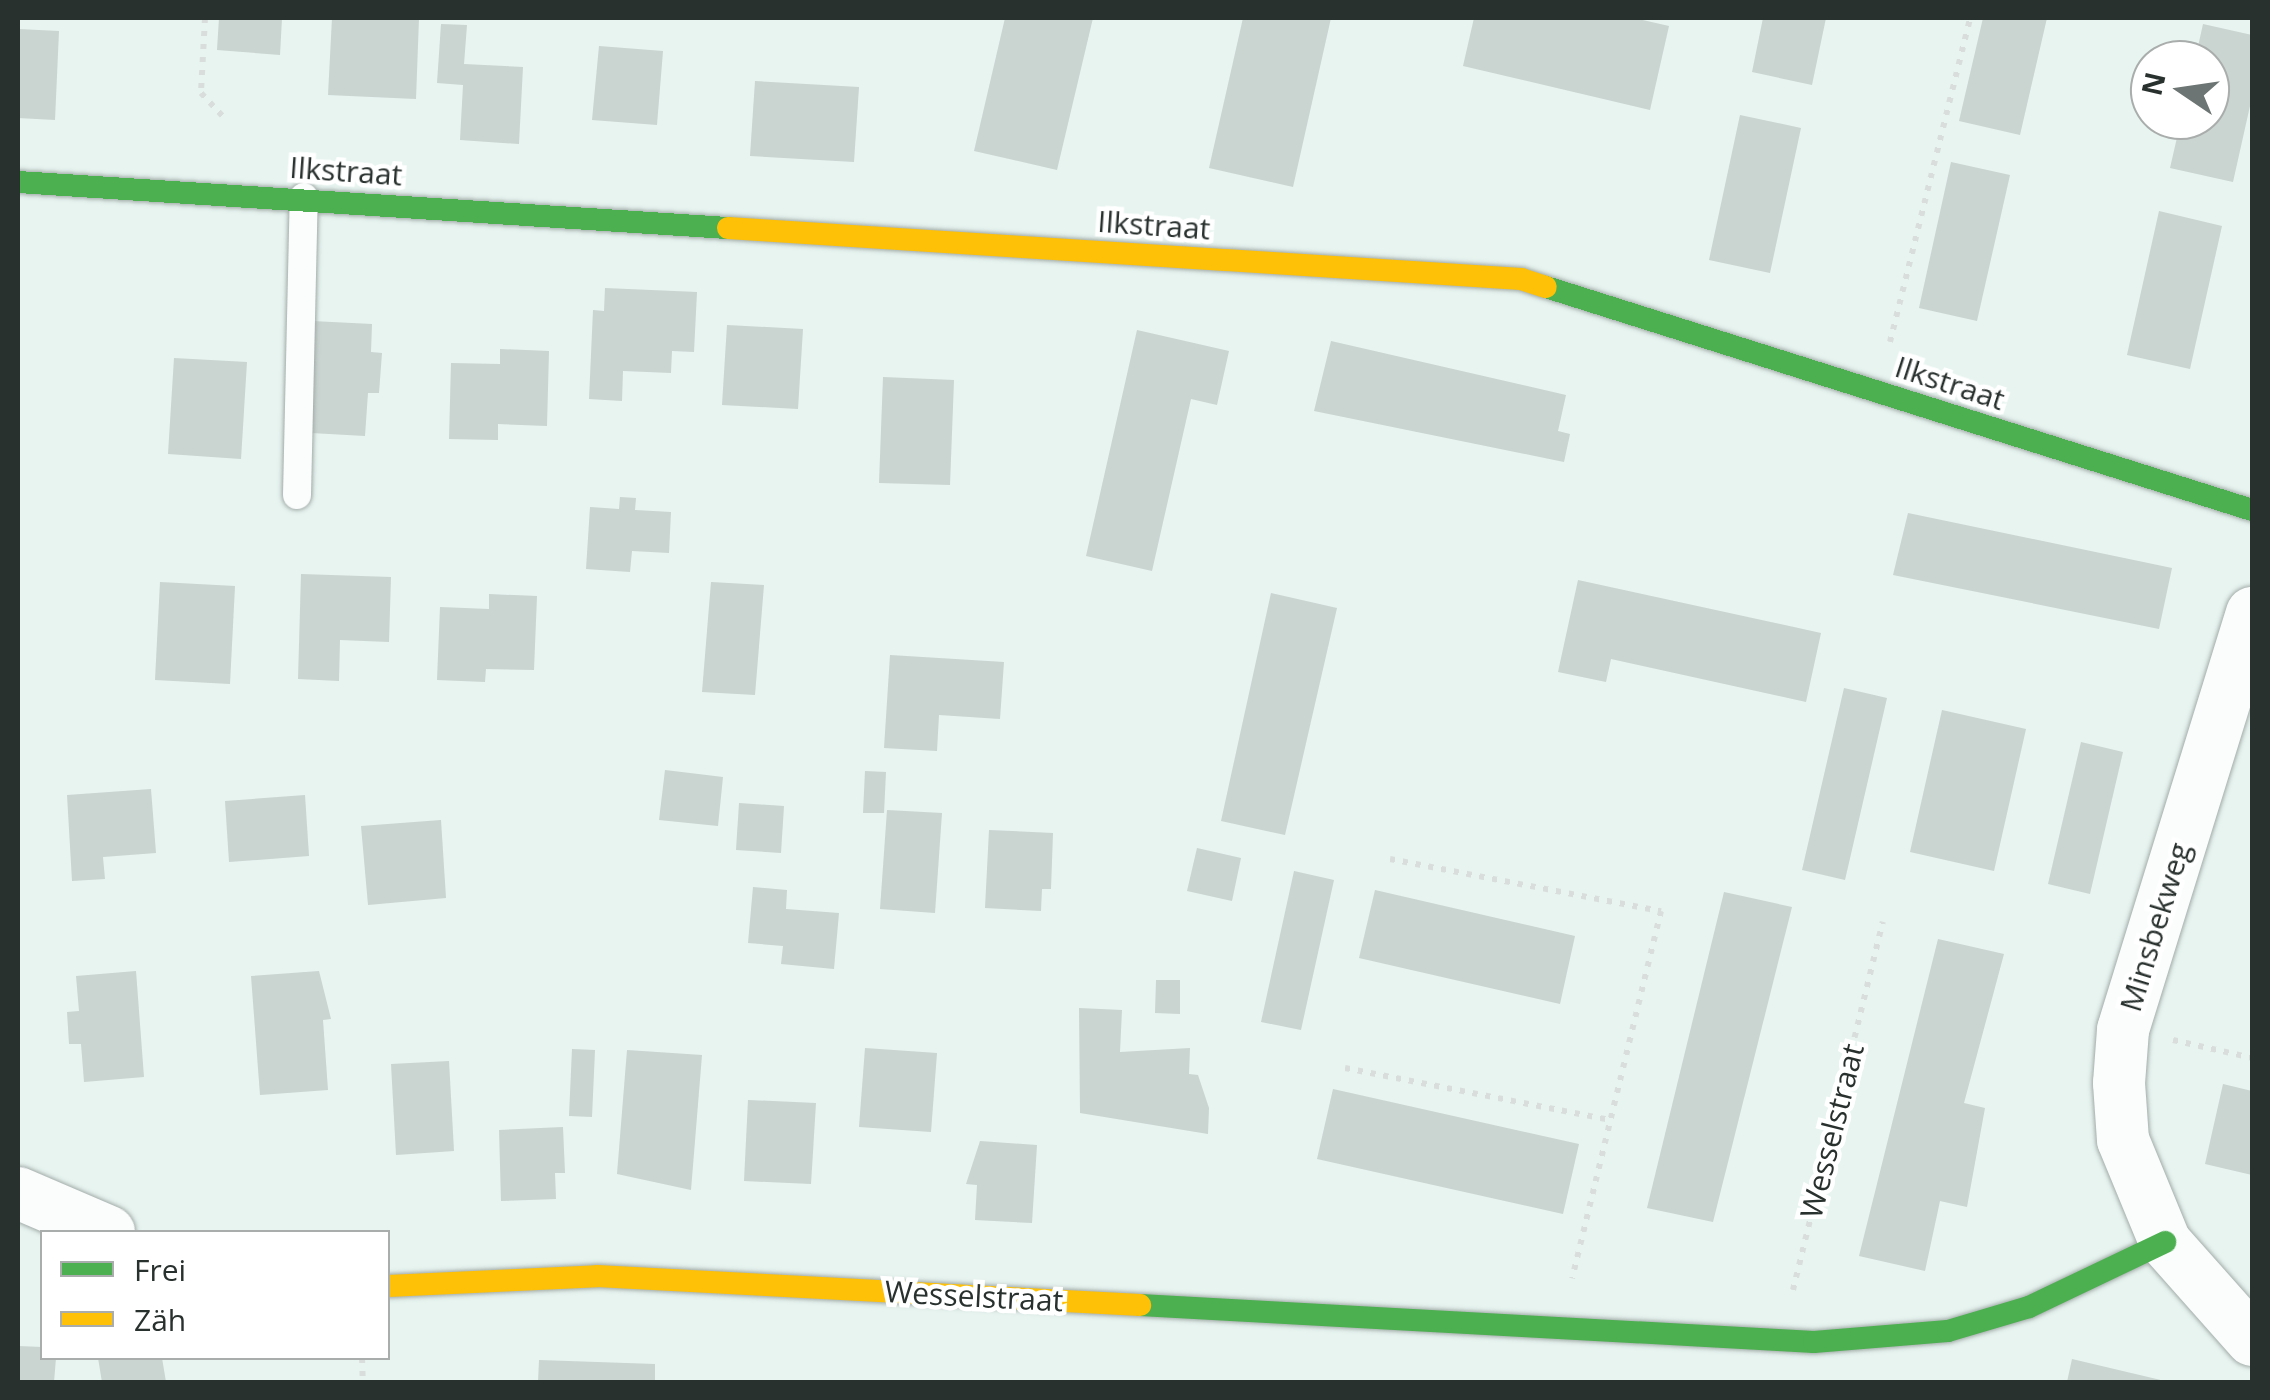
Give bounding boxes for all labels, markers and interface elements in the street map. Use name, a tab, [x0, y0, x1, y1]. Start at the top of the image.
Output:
north arrow	[2130, 40, 2230, 140]
text: N	[2132, 68, 2174, 99]
street label: Ilkstraat	[288, 149, 404, 193]
street label: Ilkstraat	[1096, 203, 1212, 247]
street label: Ilkstraat	[1891, 348, 2009, 418]
street label: Minsbekweg	[2112, 838, 2198, 1016]
street label: Wesselstraat	[1793, 1040, 1871, 1222]
legend	[40, 1230, 390, 1360]
text: Frei	[134, 1249, 186, 1290]
street label: Wesselstraat	[884, 1273, 1064, 1319]
text: Zäh	[134, 1299, 186, 1340]

